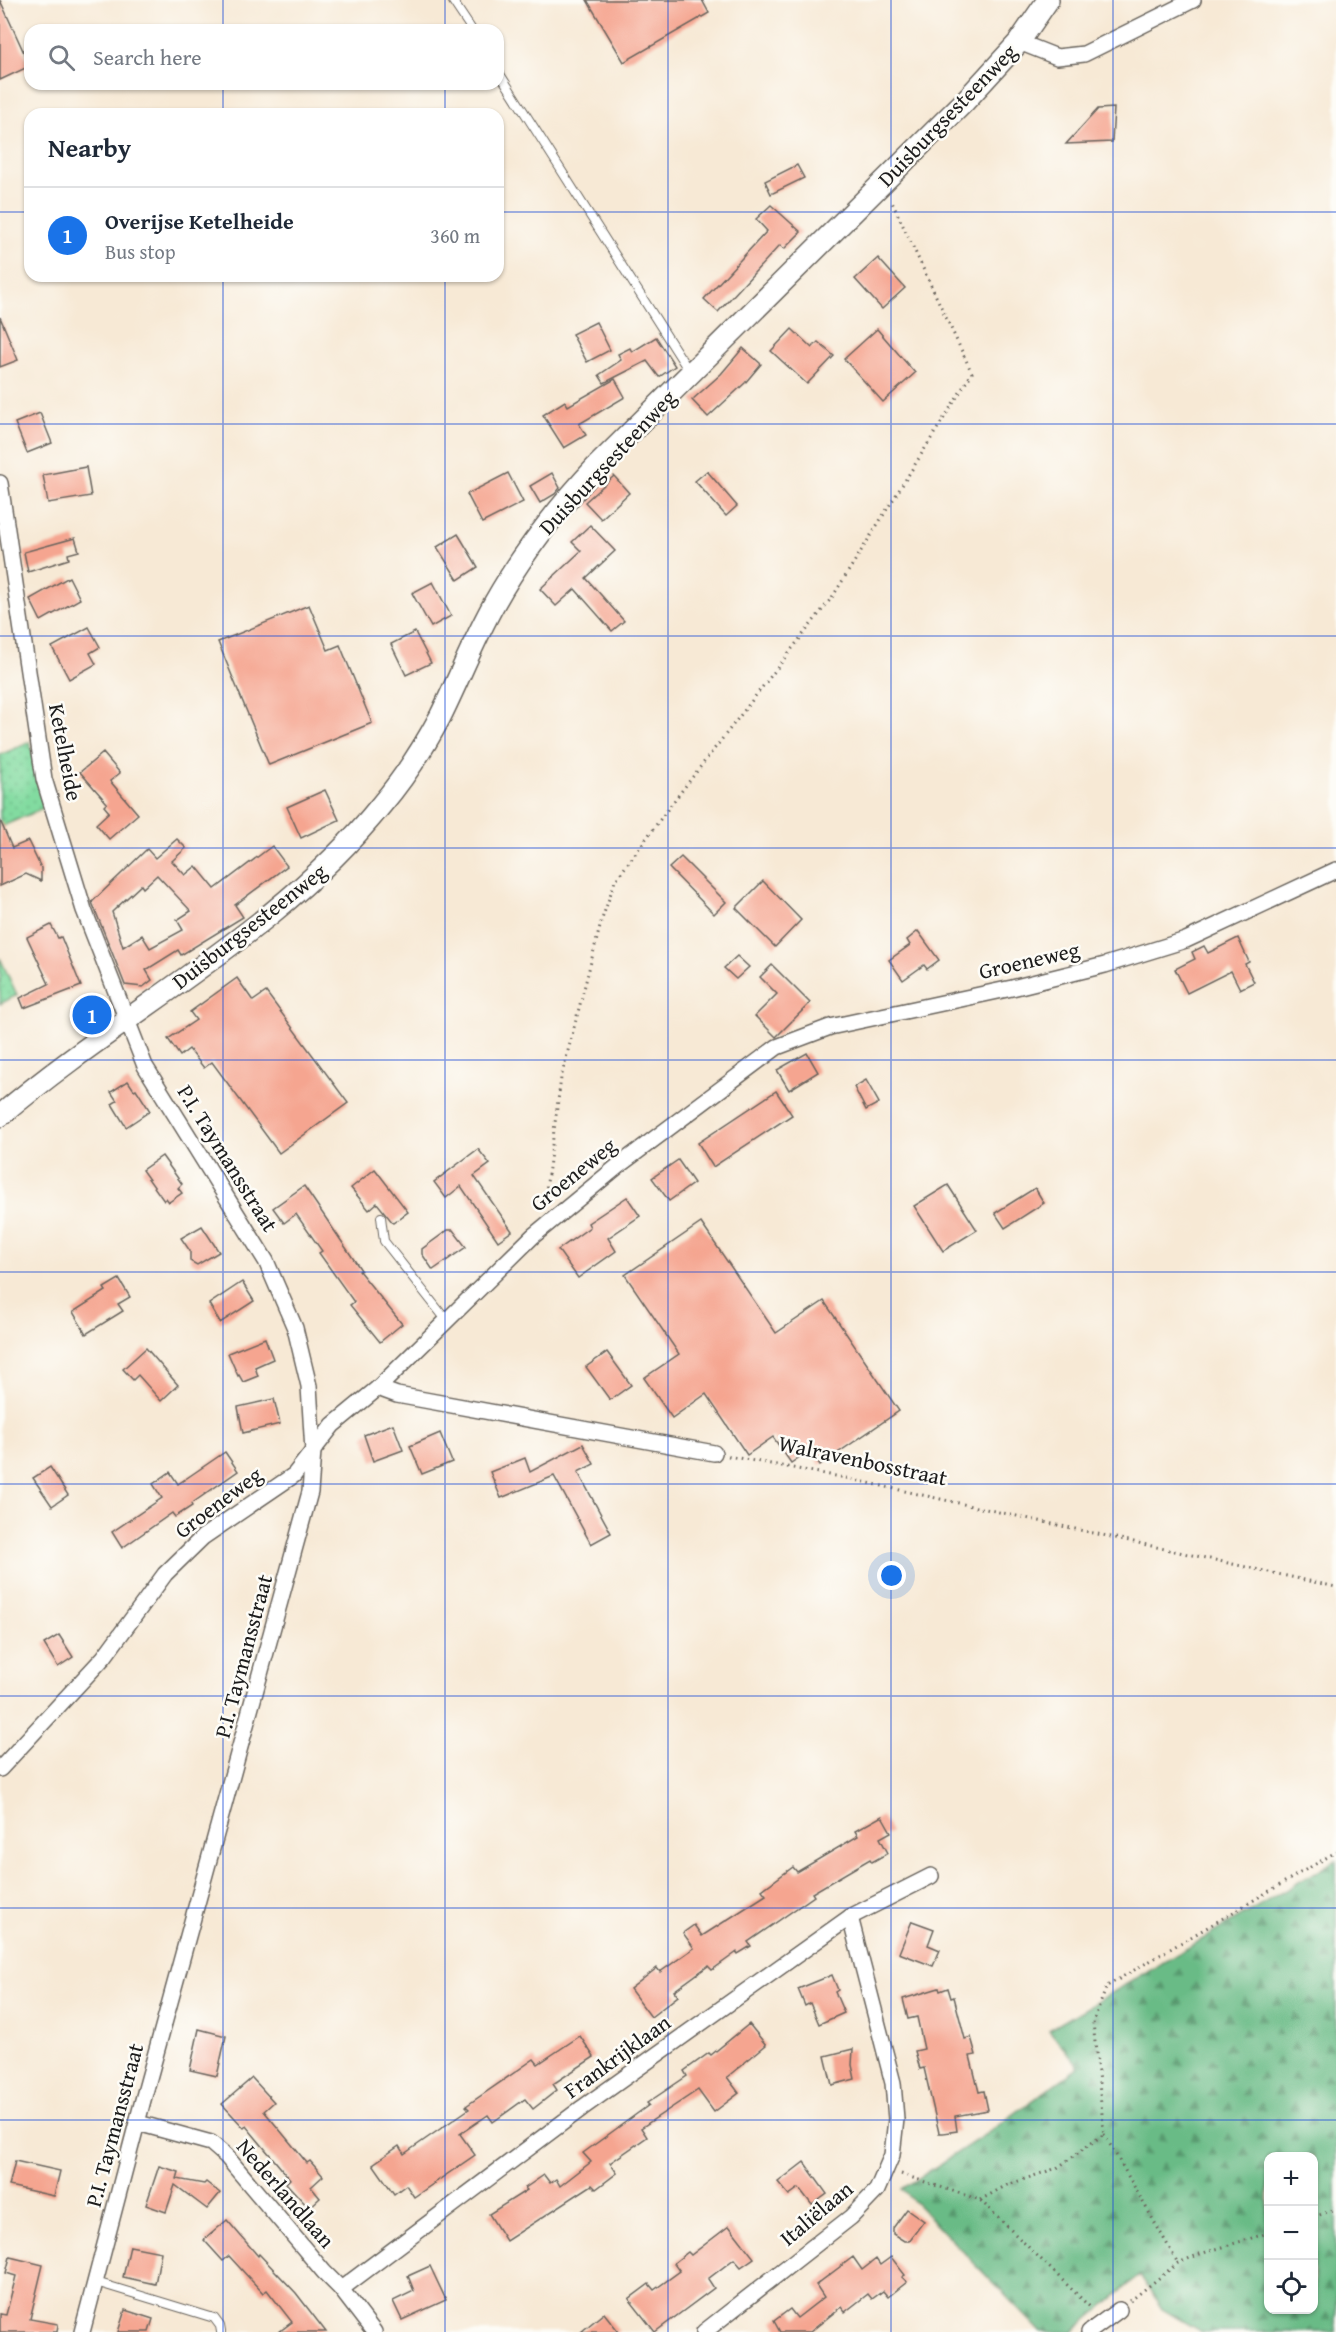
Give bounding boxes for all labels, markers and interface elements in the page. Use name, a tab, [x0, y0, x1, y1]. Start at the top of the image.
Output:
search box	[24, 24, 504, 90]
street label: Duisburgsesteenweg	[870, 36, 1024, 194]
icon: search	[45, 41, 78, 74]
text: Search here	[93, 41, 202, 73]
text: Nearby	[48, 128, 131, 167]
text: Overijse Ketelheide	[105, 205, 294, 237]
text: 1	[62, 221, 73, 250]
text: 360 m	[430, 221, 480, 250]
text: Bus stop	[105, 237, 176, 266]
street label: Duisburgsesteenweg	[531, 382, 683, 542]
street label: Ketelheide	[41, 701, 91, 803]
street label: Duisburgsesteenweg	[165, 855, 333, 997]
street label: Groeneweg	[976, 933, 1083, 987]
pin: 1	[72, 992, 112, 1038]
street label: P.I. Taymansstraat	[170, 1078, 286, 1238]
street label: Groeneweg	[523, 1129, 623, 1219]
street label: Walravenbosstraat	[776, 1427, 951, 1494]
street label: Groeneweg	[167, 1458, 269, 1546]
your location	[877, 1561, 906, 1590]
street label: P.I. Taymansstraat	[206, 1570, 280, 1741]
street label: Frankrijklaan	[557, 2006, 678, 2106]
street label: P.I. Taymansstraat	[77, 2039, 151, 2210]
street label: Nederlandlaan	[229, 2131, 343, 2255]
map controls	[1264, 2152, 1318, 2314]
button: +	[1264, 2152, 1318, 2206]
street label: Italiëlaan	[772, 2172, 860, 2253]
button: −	[1264, 2206, 1318, 2260]
button: locate	[1264, 2260, 1318, 2314]

